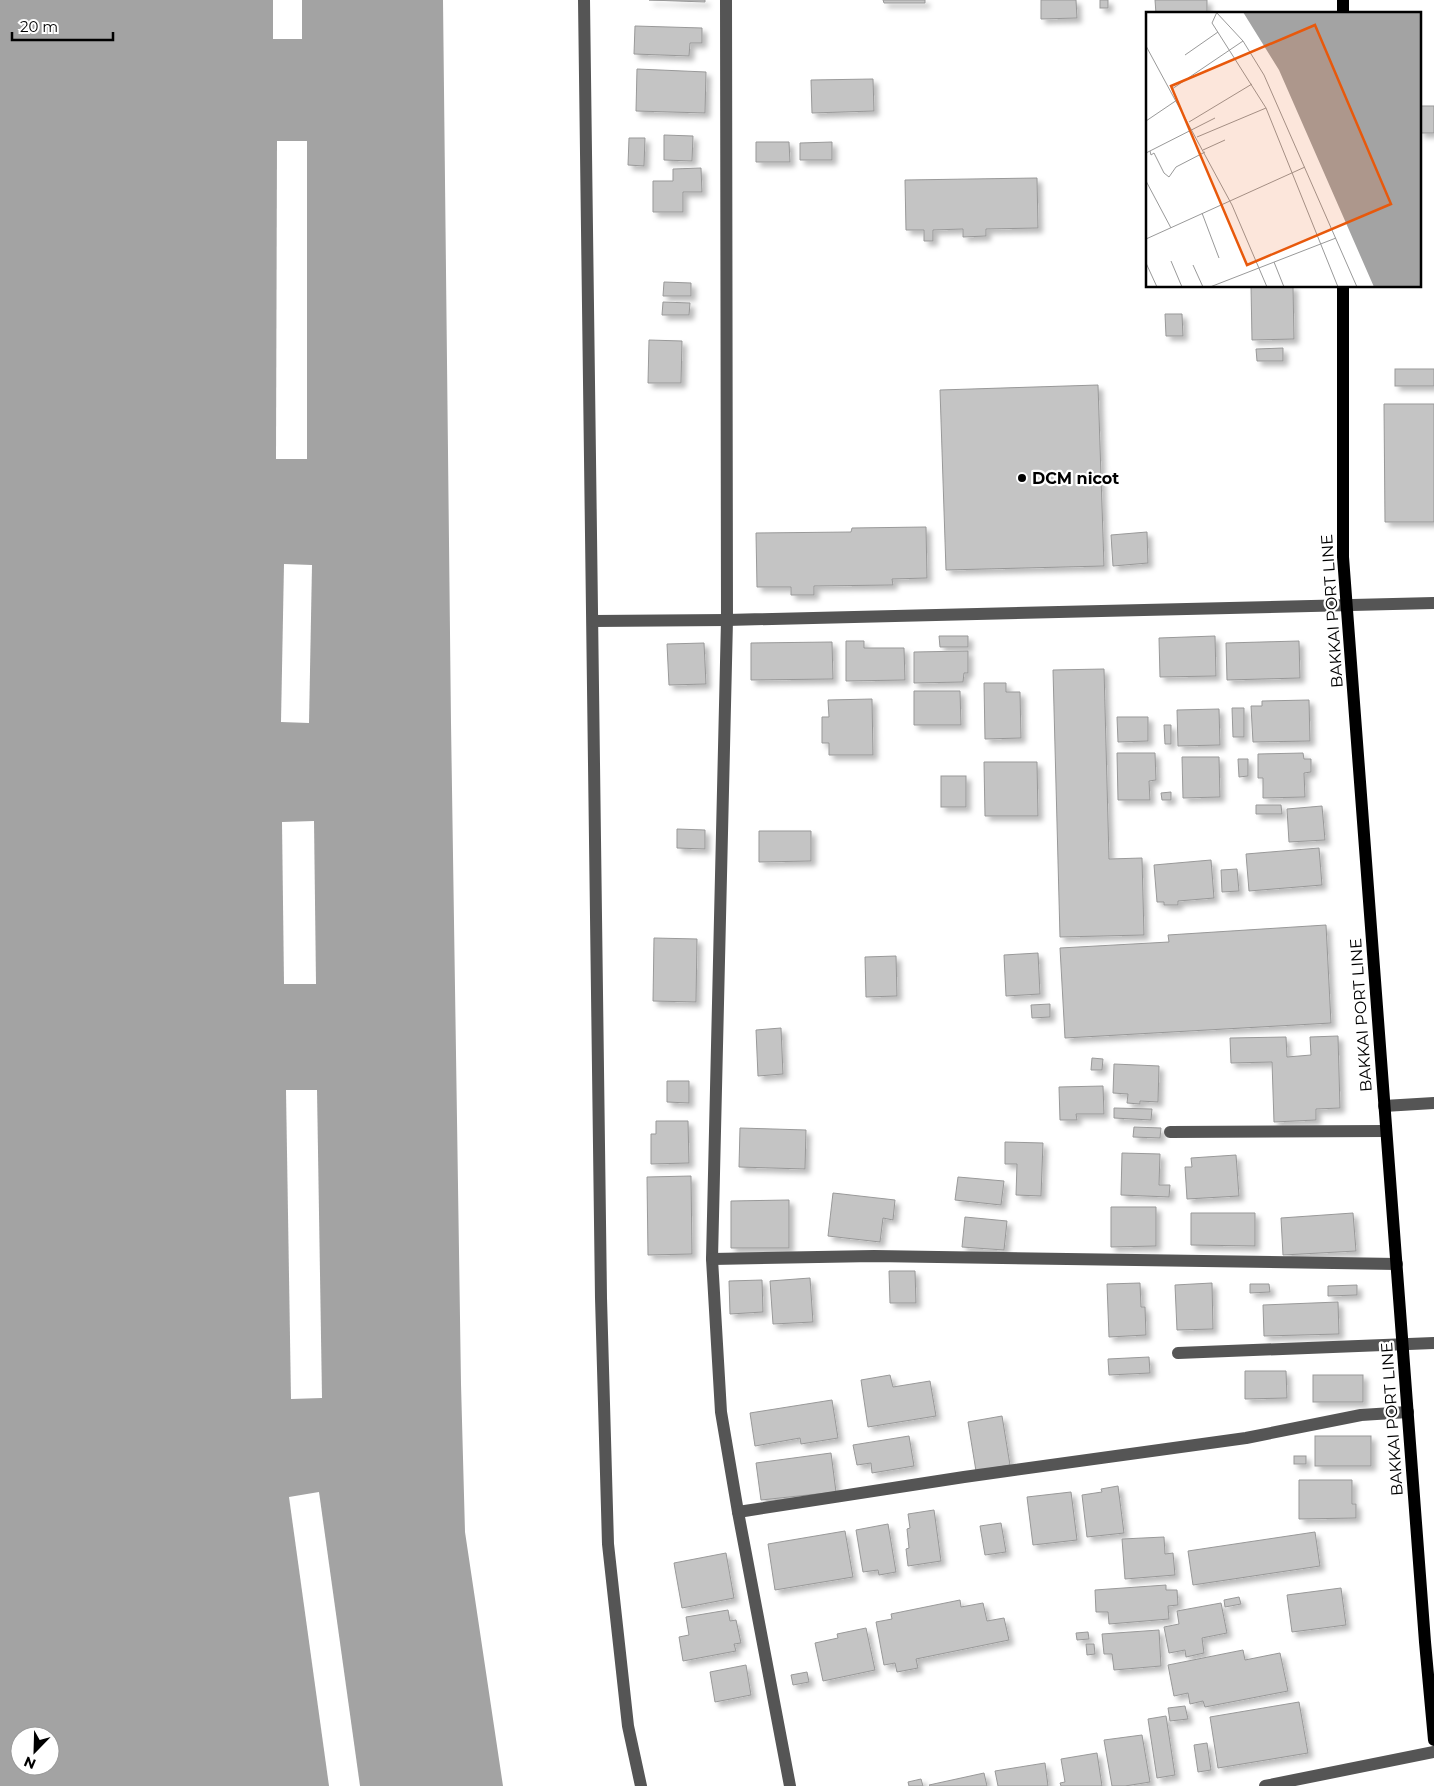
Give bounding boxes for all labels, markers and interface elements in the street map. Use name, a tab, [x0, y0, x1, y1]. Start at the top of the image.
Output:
scale bar	[12, 10, 114, 42]
inset map	[1146, 12, 1422, 288]
text: 20 m	[20, 17, 58, 36]
place label: DCM nicot	[1032, 469, 1119, 488]
marker: DCM nicot	[1016, 472, 1028, 484]
street label: BAKKAI PORT LINE	[1317, 534, 1347, 688]
street label: BAKKAI PORT LINE	[1346, 938, 1376, 1092]
street label: BAKKAI PORT LINE	[1377, 1342, 1407, 1496]
north arrow	[10, 1726, 60, 1776]
text: N	[21, 1752, 39, 1773]

